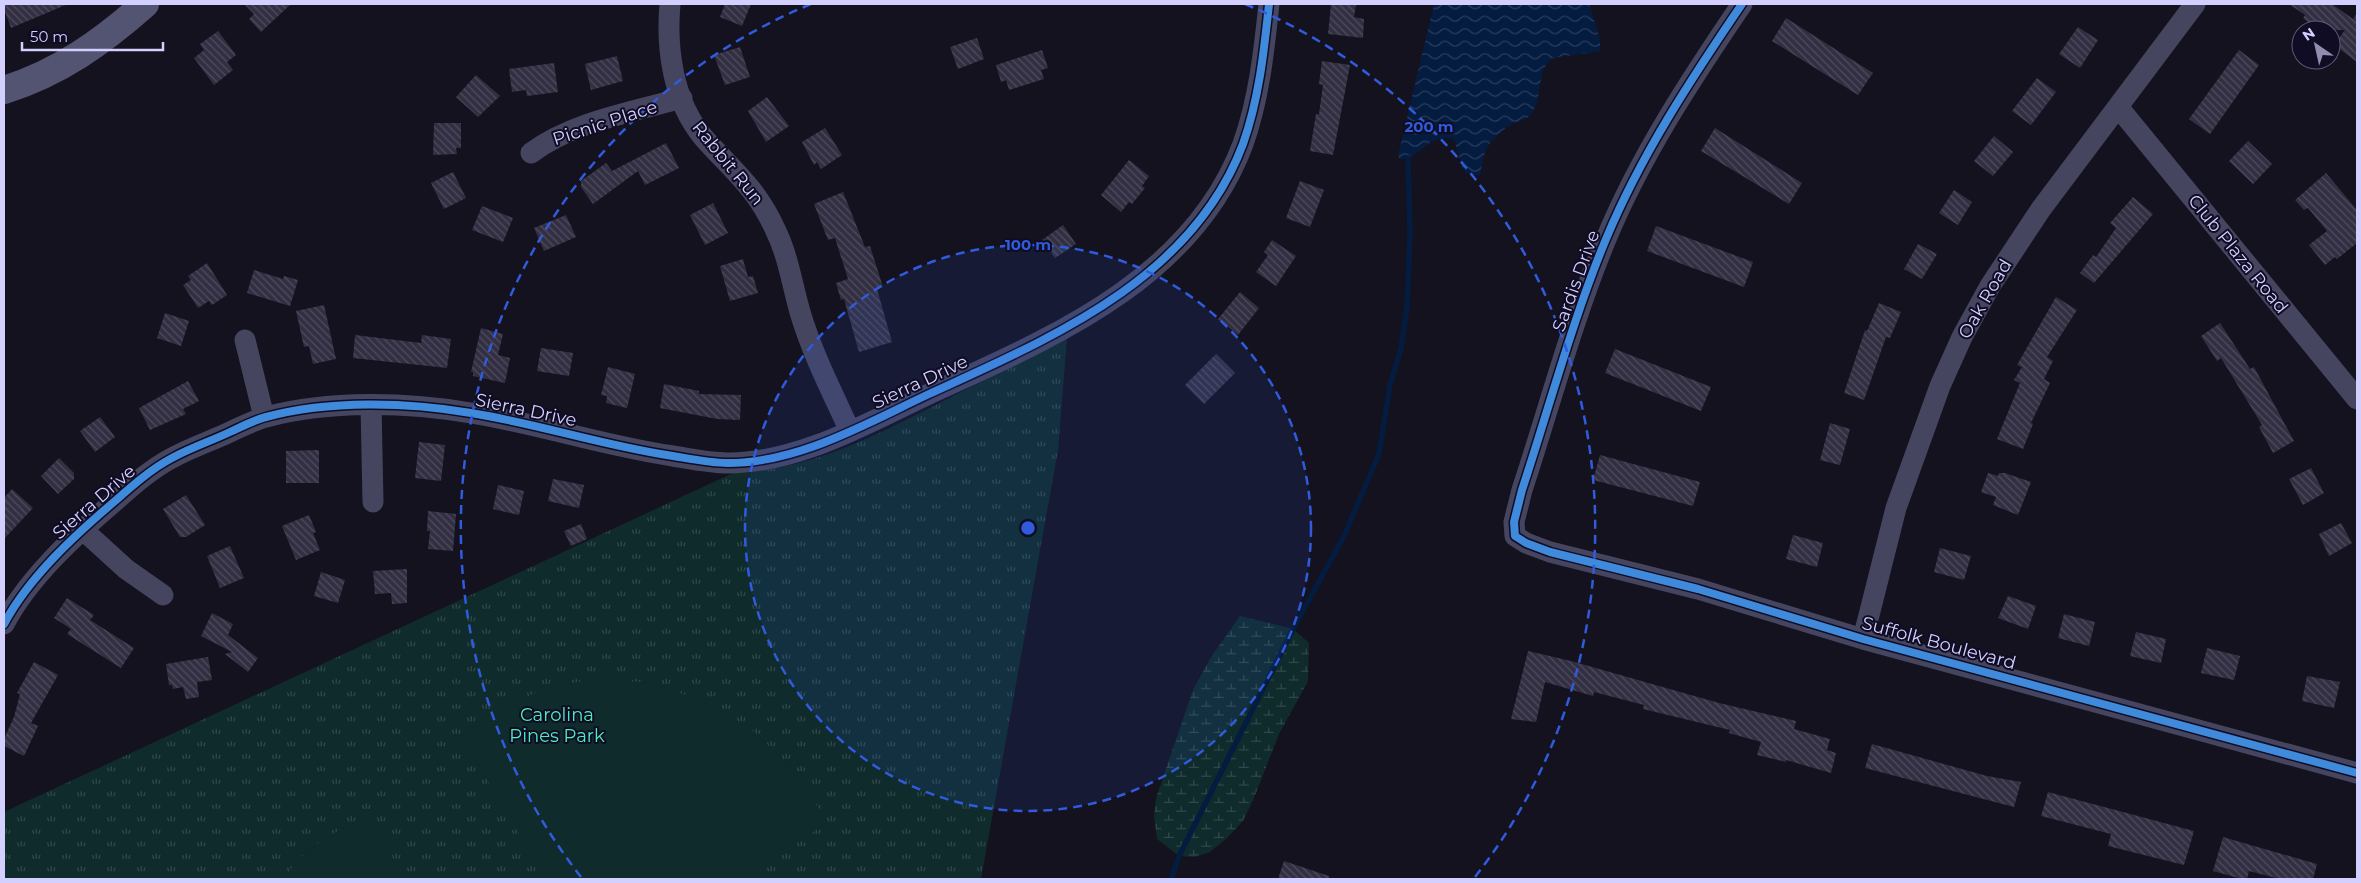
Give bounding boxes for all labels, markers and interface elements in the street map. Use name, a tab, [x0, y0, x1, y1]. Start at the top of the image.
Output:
scale bar	[22, 20, 164, 52]
north arrow	[2291, 20, 2341, 70]
text: N	[2299, 24, 2318, 45]
text: 50 m	[30, 27, 68, 46]
street label: Picnic Place	[550, 96, 660, 150]
street label: Rabbit Run	[687, 116, 769, 210]
text: 200 m	[1404, 117, 1454, 136]
street label: Club Plaza Road	[2183, 190, 2293, 318]
street label: Sardis Drive	[1547, 227, 1605, 335]
text: 100 m	[1005, 235, 1051, 254]
street label: Oak Road	[1953, 255, 2017, 343]
street label: Sierra Drive	[869, 350, 971, 414]
street label: Sierra Drive	[473, 389, 579, 431]
street label: Sierra Drive	[48, 460, 140, 544]
centre of rings	[1019, 519, 1037, 537]
street label: Suffolk Boulevard	[1860, 612, 2018, 674]
park label: Carolina Pines Park	[509, 704, 605, 747]

